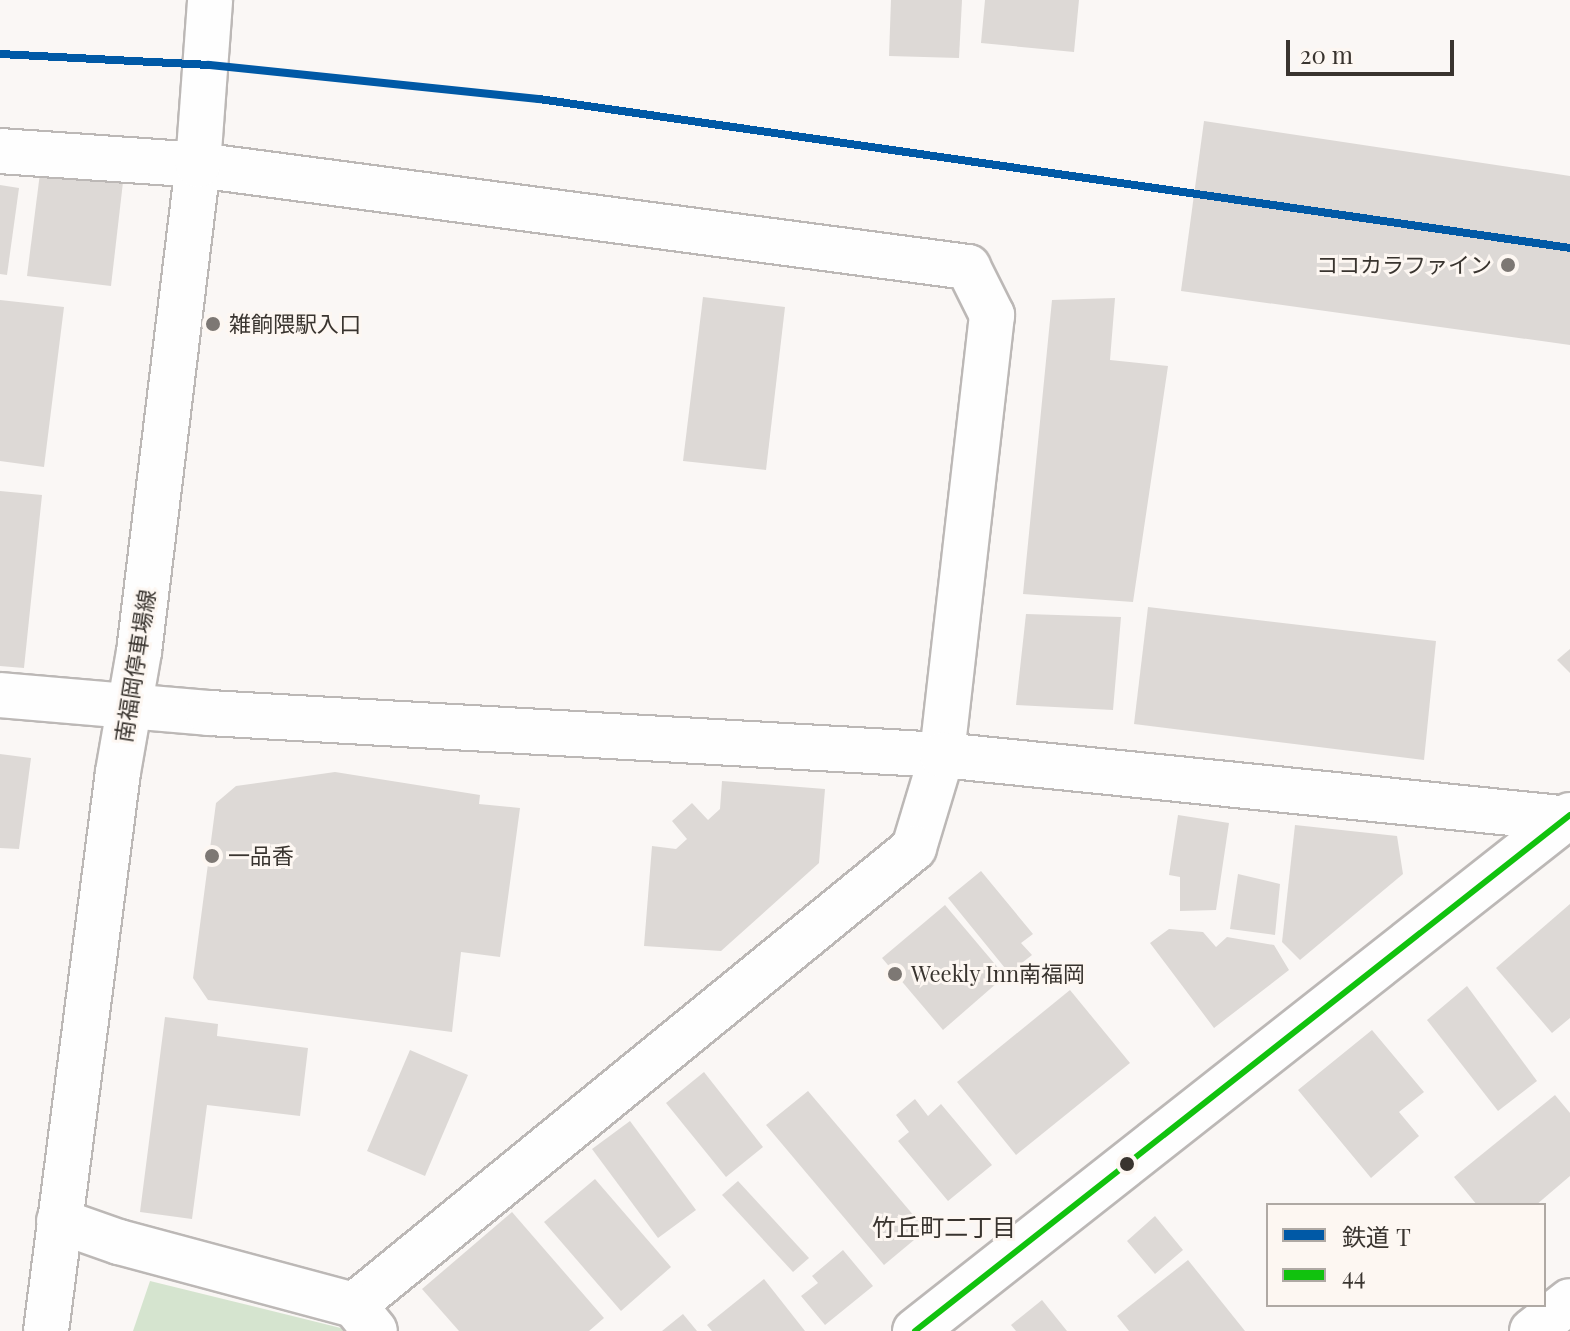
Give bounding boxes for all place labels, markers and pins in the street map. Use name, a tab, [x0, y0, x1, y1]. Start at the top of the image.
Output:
place label: ココカラファイン	[1316, 252, 1492, 278]
marker: ココカラファイン	[1499, 256, 1517, 274]
place label: 雑餉隈駅入口	[229, 311, 361, 337]
marker: 雑餉隈駅入口	[204, 315, 222, 333]
place label: 一品香	[228, 843, 294, 869]
marker: 一品香	[203, 847, 221, 865]
place label: Weekly Inn南福岡	[911, 961, 1086, 987]
marker: Weekly Inn南福岡	[886, 965, 904, 983]
unlabelled marker	[1119, 1156, 1135, 1172]

